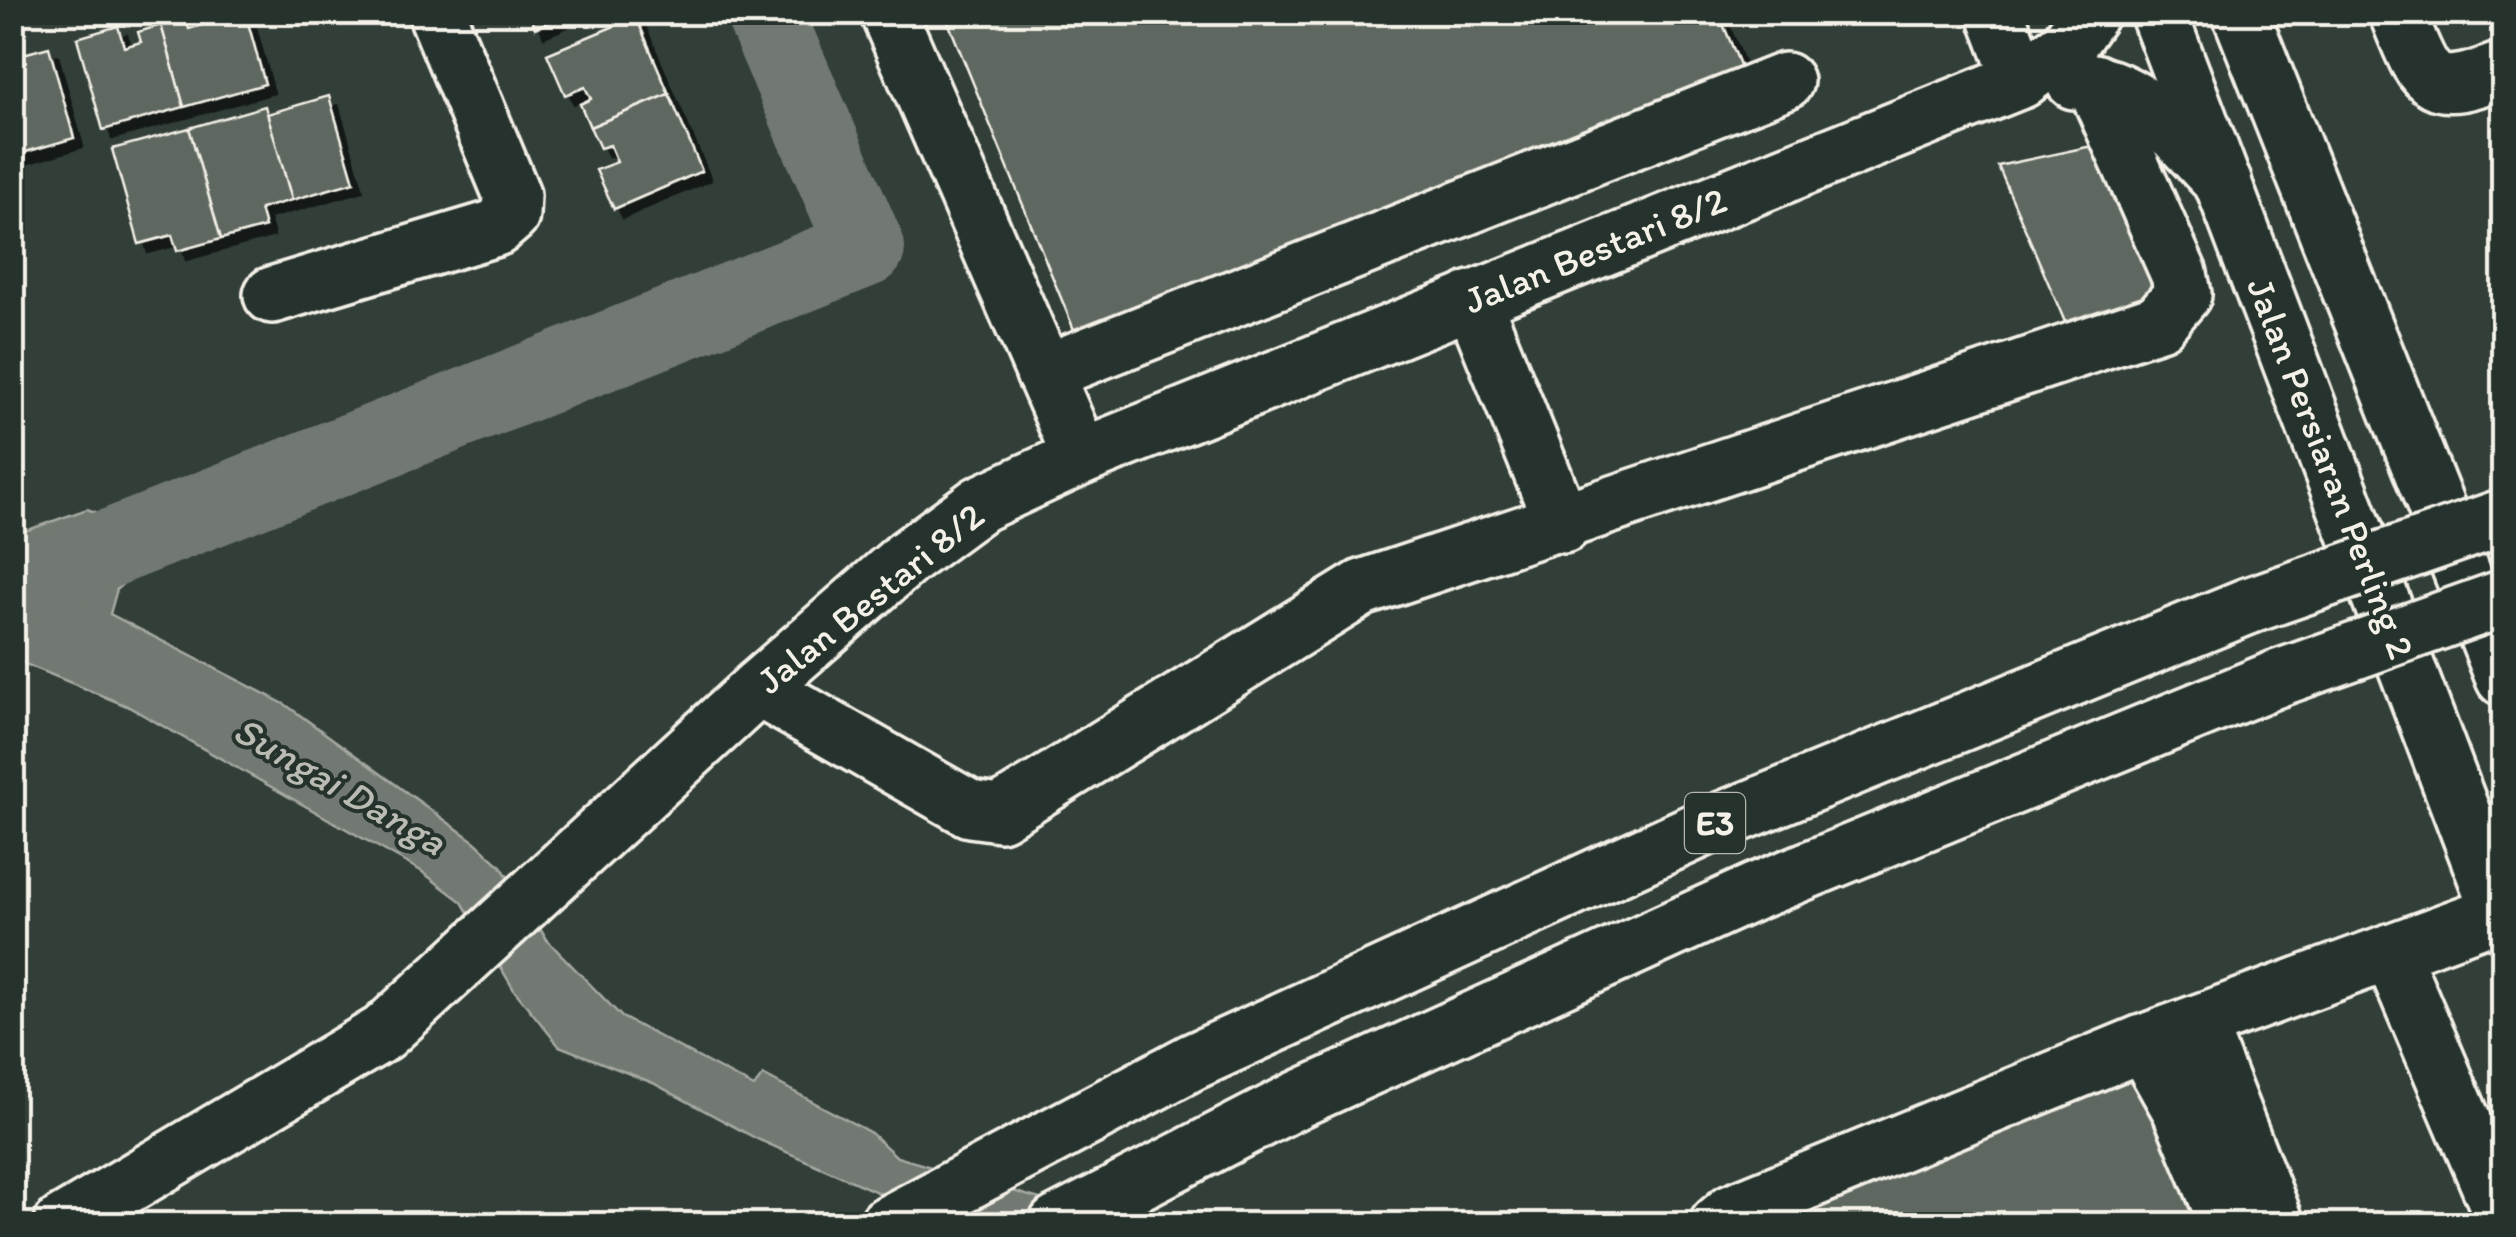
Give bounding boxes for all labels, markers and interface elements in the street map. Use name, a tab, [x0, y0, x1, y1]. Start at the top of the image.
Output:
street label: Jalan Bestari 8/2	[1457, 176, 1733, 324]
street label: Jalan Persiaran Perling 2	[2237, 271, 2425, 665]
street label: Jalan Bestari 8/2	[747, 492, 993, 704]
water label: Sungai Danga	[226, 705, 456, 866]
road number: E3	[1685, 793, 1745, 853]

